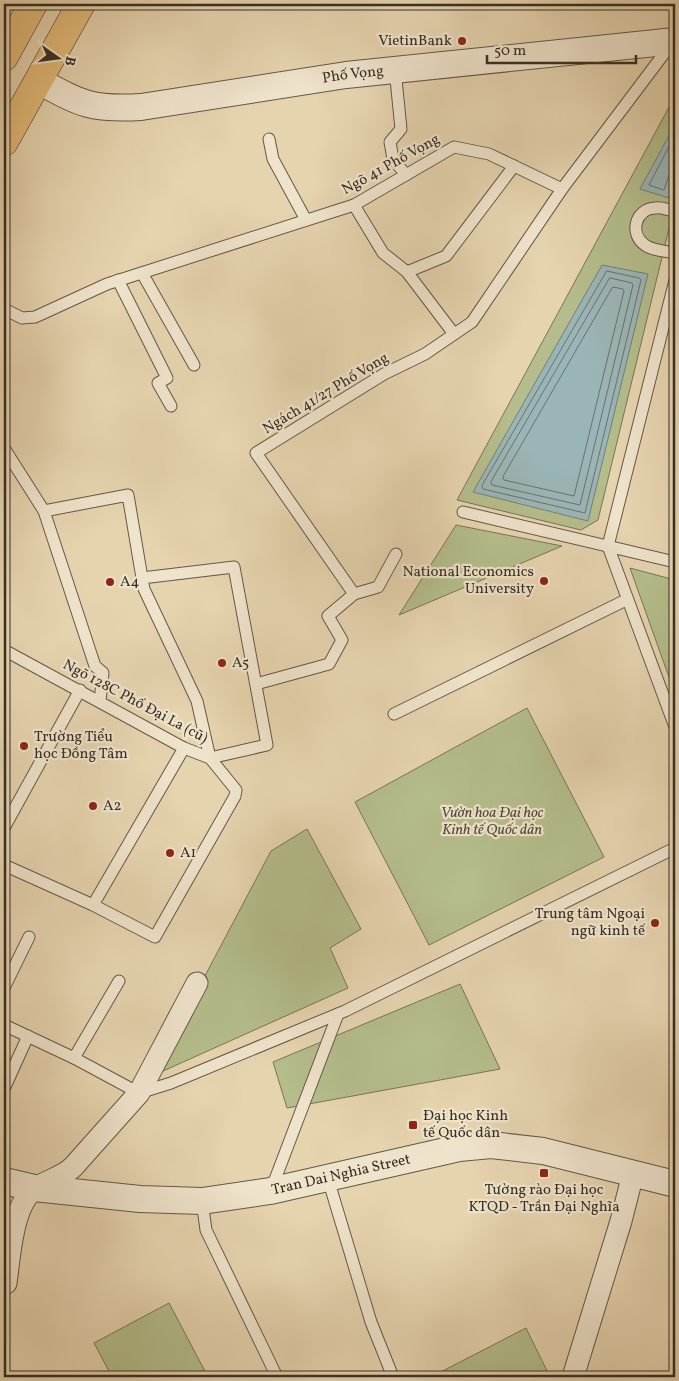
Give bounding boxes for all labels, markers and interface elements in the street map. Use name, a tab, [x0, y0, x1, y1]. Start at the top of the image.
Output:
place label: VietinBank	[378, 31, 452, 52]
north arrow	[32, 32, 82, 82]
scale bar	[487, 32, 635, 64]
marker: VietinBank	[456, 35, 468, 47]
text: 50 m	[494, 41, 526, 62]
text: B	[59, 54, 80, 68]
street label: Phố Vọng	[321, 61, 385, 89]
street label: Ngõ 41 Phố Vọng	[338, 129, 444, 201]
street label: Ngách 41/27 Phố Vọng	[259, 348, 393, 440]
place label: National Economics University	[402, 562, 534, 600]
place label: A4	[120, 572, 140, 593]
marker: National Economics University	[538, 575, 550, 587]
marker: A4	[104, 576, 116, 588]
place label: A5	[232, 653, 249, 674]
street label: Ngõ 128C Phố Đại La (cũ)	[59, 655, 211, 749]
marker: A5	[216, 657, 228, 669]
place label: Trường Tiểu học Đồng Tâm	[34, 727, 128, 765]
marker: Trường Tiểu học Đồng Tâm	[18, 740, 30, 752]
place label: A2	[103, 796, 122, 817]
marker: A2	[87, 800, 99, 812]
park label: Vườn hoa Đại học Kinh tế Quốc dân	[441, 803, 544, 841]
place label: A1	[180, 843, 196, 864]
marker: A1	[164, 847, 176, 859]
place label: Trung tâm Ngoại ngữ kinh tế	[535, 904, 646, 942]
marker: Trung tâm Ngoại ngữ kinh tế	[649, 917, 661, 929]
place label: Đại học Kinh tế Quốc dân	[423, 1106, 508, 1144]
marker: Đại học Kinh tế Quốc dân	[407, 1119, 419, 1131]
street label: Tran Dai Nghia Street	[269, 1149, 413, 1201]
marker: Tường rào Đại học KTQD - Trần Đại Nghĩa	[538, 1167, 550, 1179]
place label: Tường rào Đại học KTQD - Trần Đại Nghĩa	[468, 1180, 620, 1218]

